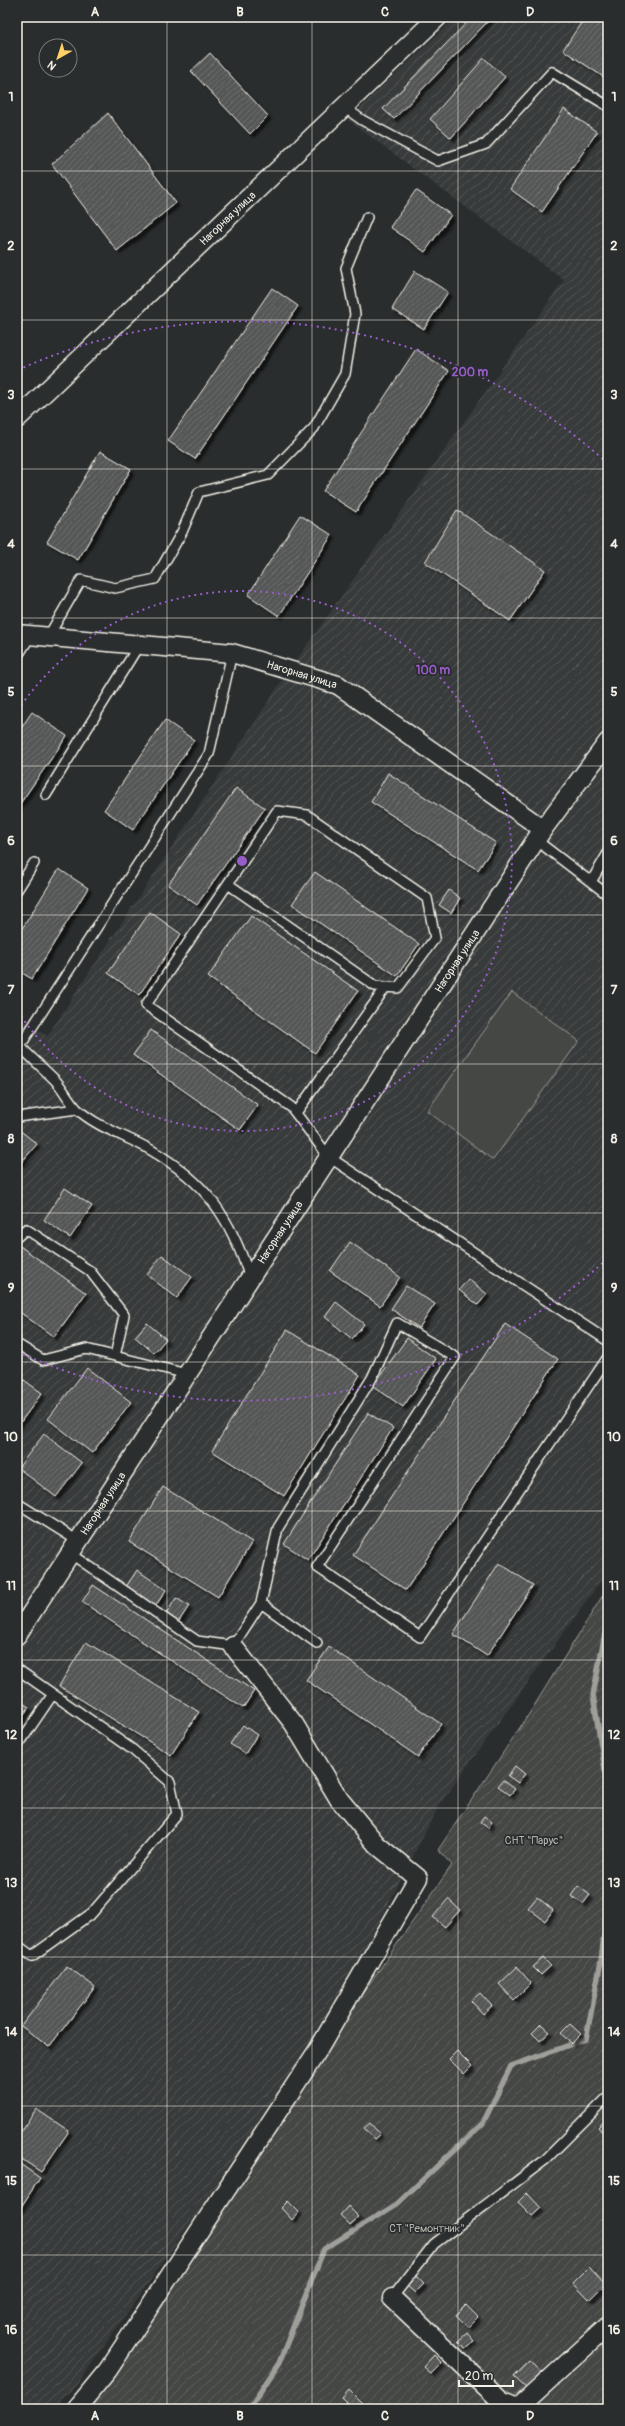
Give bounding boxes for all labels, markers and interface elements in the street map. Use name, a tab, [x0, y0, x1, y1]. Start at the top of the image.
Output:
text: A	[91, 4, 100, 20]
text: B	[236, 4, 244, 20]
text: C	[381, 4, 389, 20]
text: D	[526, 4, 534, 20]
north arrow	[38, 38, 78, 78]
text: N	[45, 58, 59, 73]
text: 1	[8, 89, 14, 105]
text: 1	[611, 89, 617, 105]
street label: Нагорная улица	[197, 188, 258, 248]
text: 2	[7, 238, 15, 254]
text: 2	[610, 238, 618, 254]
text: 200 m	[452, 365, 489, 380]
text: 3	[7, 387, 15, 403]
text: 3	[610, 387, 618, 403]
text: 4	[7, 536, 15, 552]
text: 4	[610, 536, 618, 552]
street label: Нагорная улица	[265, 657, 339, 691]
text: 100 m	[416, 663, 451, 678]
text: 5	[7, 684, 15, 700]
text: 5	[610, 684, 618, 700]
text: 6	[7, 833, 15, 849]
text: 6	[610, 833, 618, 849]
centre of rings	[235, 854, 249, 868]
street label: Нагорная улица	[432, 927, 482, 995]
text: 7	[8, 982, 15, 998]
text: 7	[611, 982, 618, 998]
text: 8	[8, 1131, 15, 1147]
text: 8	[611, 1131, 618, 1147]
street label: Нагорная улица	[255, 1198, 305, 1266]
text: 9	[8, 1280, 15, 1296]
text: 9	[611, 1280, 618, 1296]
text: 10	[4, 1429, 18, 1445]
text: 10	[607, 1429, 621, 1445]
street label: Нагорная улица	[78, 1470, 128, 1537]
text: 11	[6, 1578, 16, 1594]
text: 11	[609, 1578, 619, 1594]
text: 12	[5, 1727, 17, 1743]
text: 12	[608, 1727, 620, 1743]
park label: СНТ "Парус"	[505, 1834, 563, 1847]
text: 13	[5, 1875, 17, 1891]
text: 13	[608, 1875, 620, 1891]
text: 14	[5, 2024, 18, 2040]
text: 14	[608, 2024, 621, 2040]
text: 15	[5, 2173, 17, 2189]
text: 15	[608, 2173, 620, 2189]
park label: СТ "Ремонтник"	[389, 2222, 465, 2235]
text: 16	[5, 2322, 18, 2338]
text: 16	[608, 2322, 621, 2338]
scale bar	[459, 2362, 513, 2388]
text: 20 m	[465, 2369, 494, 2384]
text: A	[91, 2408, 100, 2424]
text: B	[236, 2408, 244, 2424]
text: C	[381, 2408, 389, 2424]
text: D	[526, 2408, 534, 2424]

